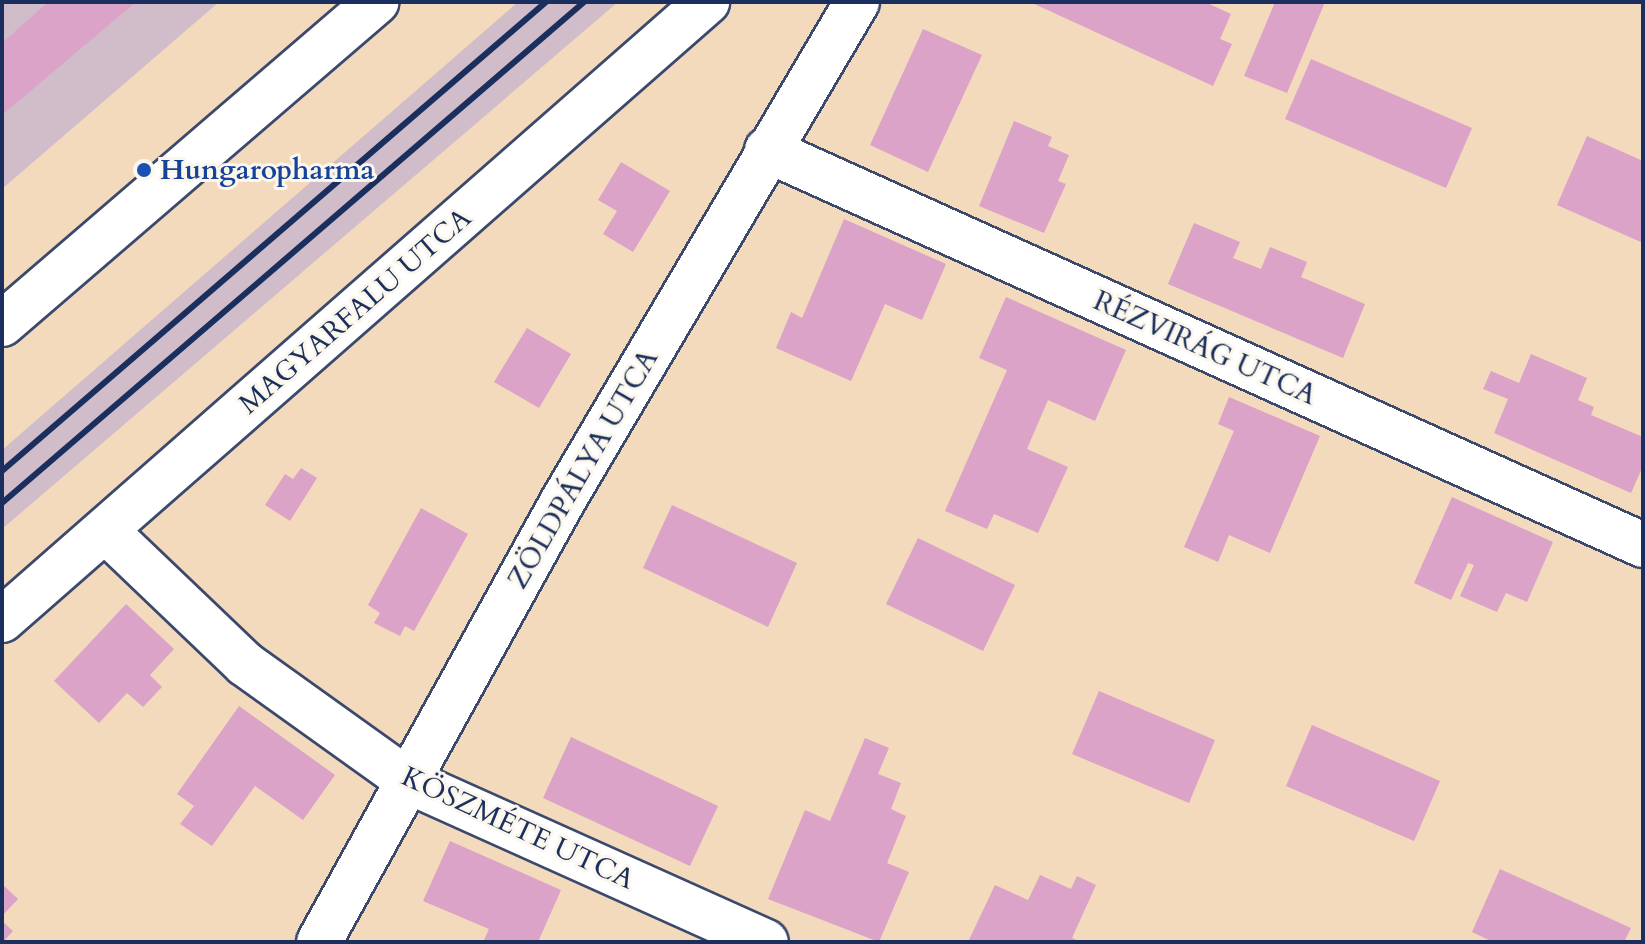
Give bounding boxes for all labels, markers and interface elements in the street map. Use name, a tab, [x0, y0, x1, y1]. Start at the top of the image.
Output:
place label: Hungaropharma	[160, 153, 374, 187]
marker: Hungaropharma	[135, 161, 153, 179]
street label: MAGYARFALU UTCA	[232, 201, 478, 421]
street label: RÉZVIRÁG UTCA	[1088, 284, 1322, 412]
street label: ZÖLDPÁLYA UTCA	[501, 344, 665, 594]
street label: KÖSZMÉTE UTCA	[396, 759, 640, 897]

